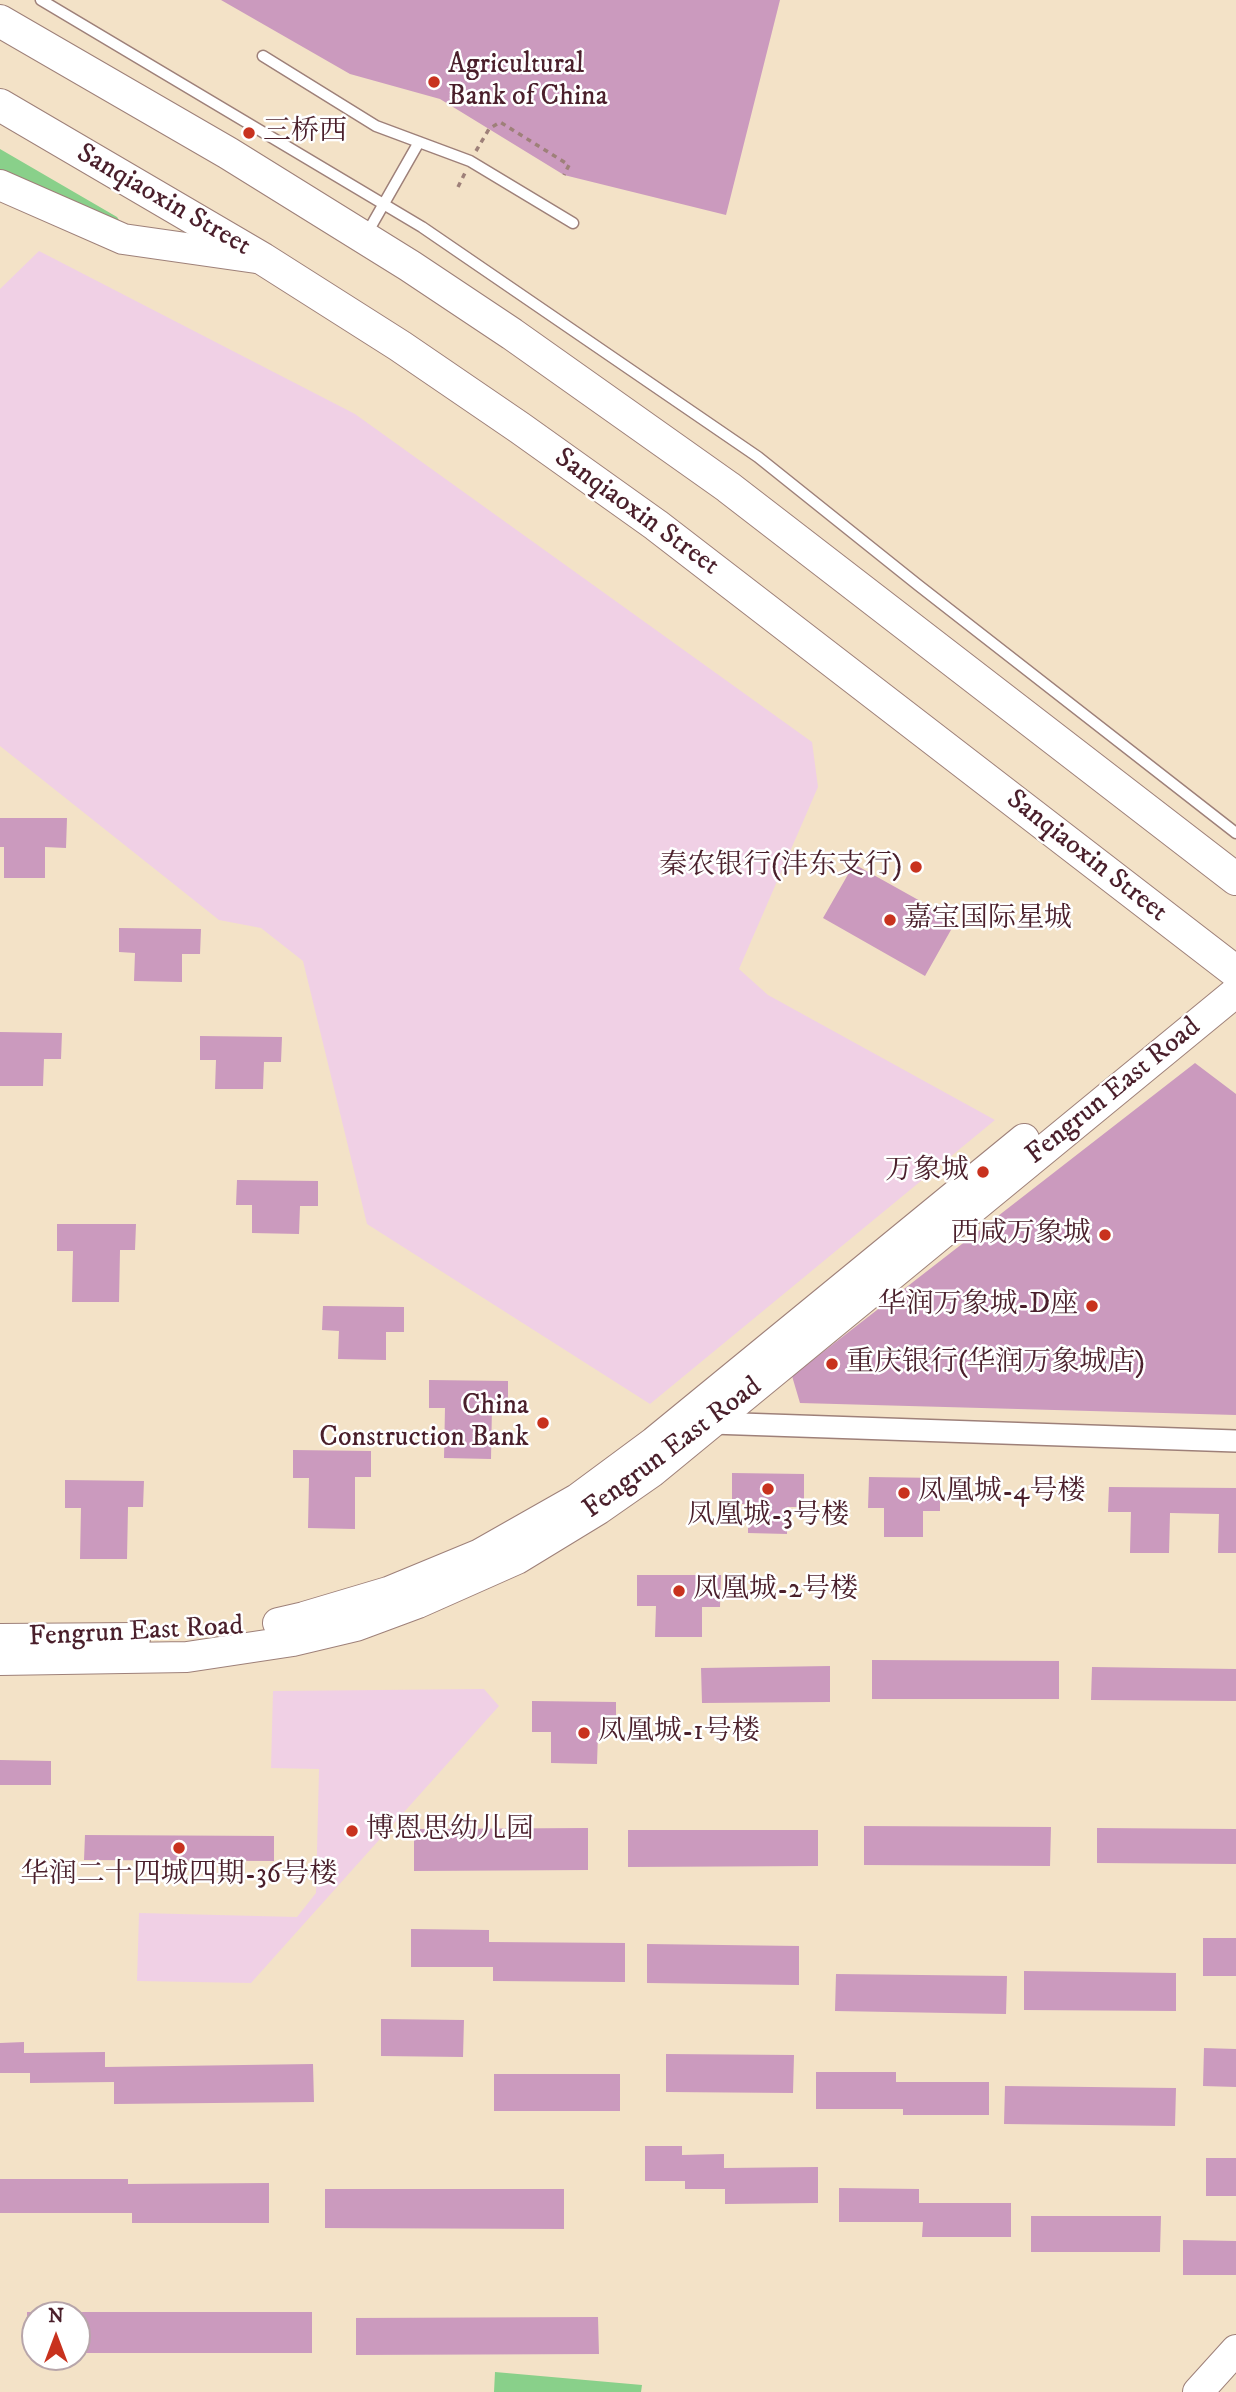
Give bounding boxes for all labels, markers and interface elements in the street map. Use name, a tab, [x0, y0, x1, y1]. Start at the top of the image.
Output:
place label: Agricultural Bank of China	[448, 49, 608, 115]
marker: Agricultural Bank of China	[426, 74, 442, 90]
place label: 三桥西	[263, 116, 347, 150]
marker: 三桥西	[241, 125, 257, 141]
street label: Sanqiaoxin Street	[70, 138, 256, 264]
street label: Sanqiaoxin Street	[547, 442, 725, 584]
street label: Sanqiaoxin Street	[999, 784, 1173, 930]
place label: 秦农银行(沣东支行)	[659, 850, 902, 884]
marker: 秦农银行(沣东支行)	[908, 859, 924, 875]
place label: 嘉宝国际星城	[904, 903, 1072, 937]
marker: 嘉宝国际星城	[882, 912, 898, 928]
street label: Fengrun East Road	[1020, 1011, 1208, 1173]
place label: 万象城	[885, 1155, 969, 1189]
marker: 万象城	[975, 1164, 991, 1180]
place label: 西咸万象城	[951, 1218, 1091, 1252]
marker: 西咸万象城	[1097, 1227, 1113, 1243]
place label: 华润万象城-D座	[878, 1289, 1078, 1323]
marker: 华润万象城-D座	[1084, 1298, 1100, 1314]
place label: 重庆银行(华润万象城店)	[846, 1347, 1145, 1381]
marker: 重庆银行(华润万象城店)	[824, 1356, 840, 1372]
street label: Fengrun East Road	[577, 1371, 769, 1527]
place label: China Construction Bank	[319, 1390, 529, 1456]
marker: China Construction Bank	[535, 1415, 551, 1431]
place label: 凤凰城-4号楼	[918, 1476, 1085, 1510]
marker: 凤凰城-3号楼	[760, 1481, 776, 1497]
marker: 凤凰城-4号楼	[896, 1485, 912, 1501]
place label: 凤凰城-3号楼	[687, 1500, 849, 1534]
place label: 凤凰城-2号楼	[693, 1574, 858, 1608]
marker: 凤凰城-2号楼	[671, 1583, 687, 1599]
street label: Fengrun East Road	[28, 1611, 244, 1655]
place label: 凤凰城-1号楼	[598, 1716, 760, 1750]
marker: 凤凰城-1号楼	[576, 1725, 592, 1741]
place label: 博恩思幼儿园	[366, 1814, 534, 1848]
marker: 博恩思幼儿园	[344, 1823, 360, 1839]
marker: 华润二十四城四期-36号楼	[171, 1840, 187, 1856]
place label: 华润二十四城四期-36号楼	[21, 1859, 337, 1893]
north arrow	[21, 2301, 91, 2371]
text: N	[48, 2305, 64, 2328]

